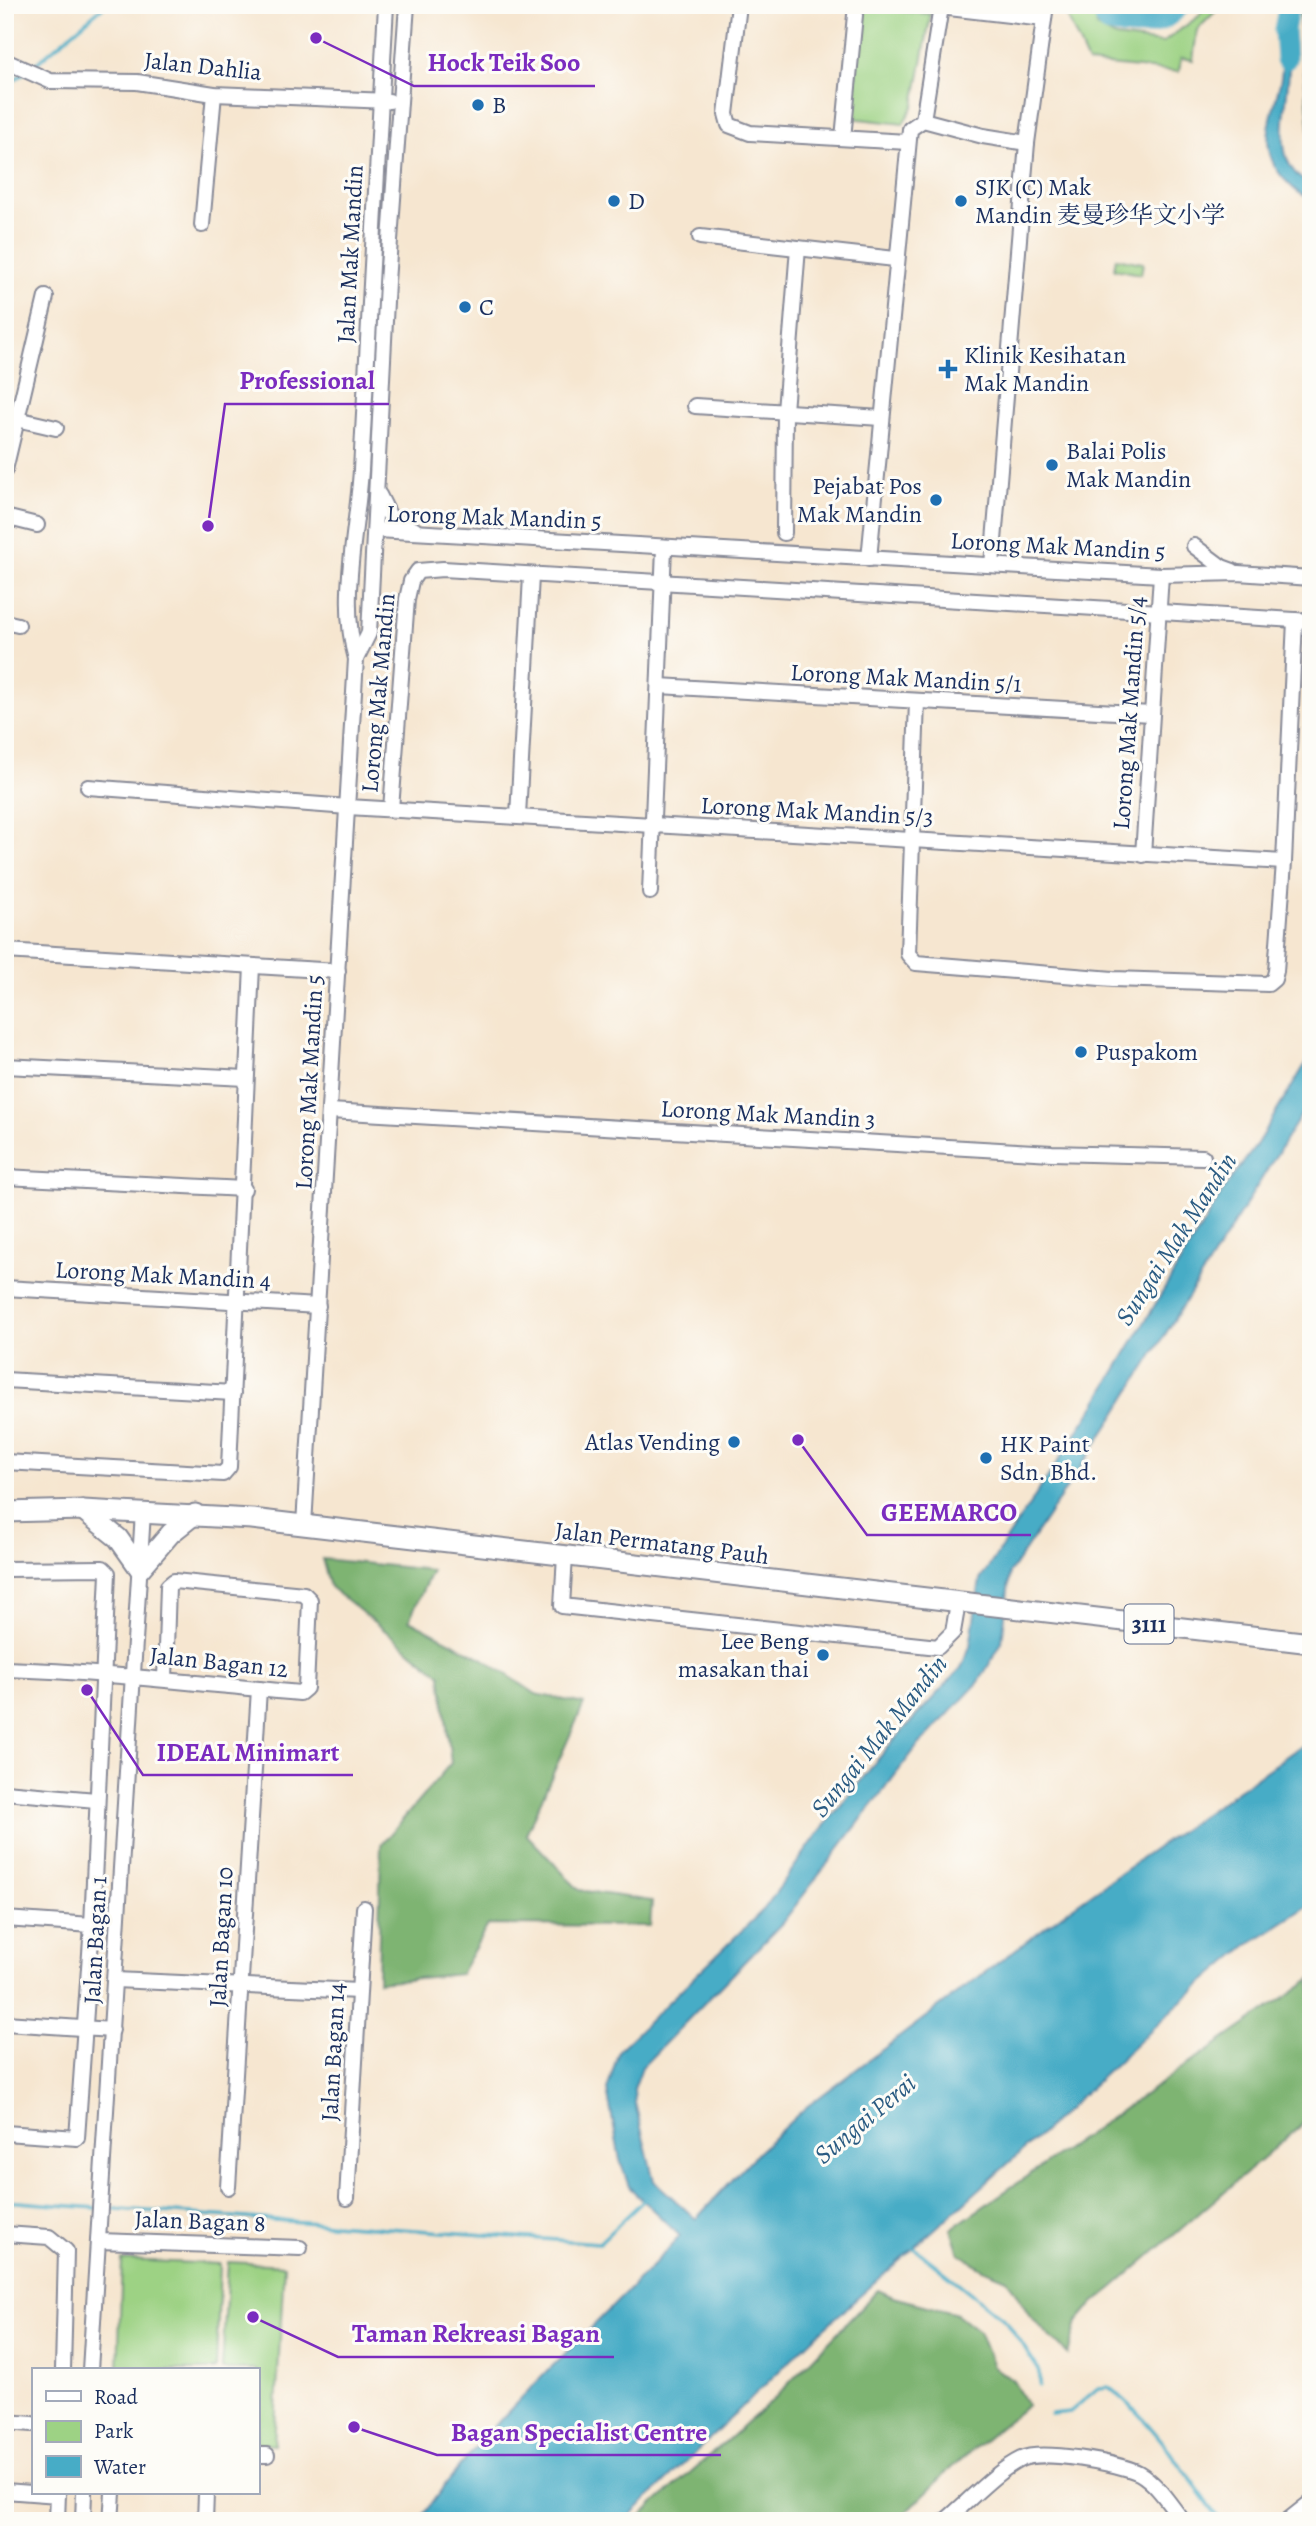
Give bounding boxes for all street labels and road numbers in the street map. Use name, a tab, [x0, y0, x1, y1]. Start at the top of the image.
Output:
street label: Jalan Dahlia	[143, 44, 264, 88]
street label: Jalan Mak Mandin	[329, 164, 371, 344]
street label: Lorong Mak Mandin 5	[386, 497, 602, 537]
street label: Lorong Mak Mandin 5	[950, 524, 1166, 568]
street label: Lorong Mak Mandin	[353, 592, 403, 794]
street label: Lorong Mak Mandin 5/4	[1105, 595, 1153, 831]
street label: Lorong Mak Mandin 5/1	[790, 656, 1022, 700]
street label: Lorong Mak Mandin 5/3	[700, 789, 934, 833]
street label: Lorong Mak Mandin 5	[287, 974, 331, 1190]
street label: Lorong Mak Mandin 3	[660, 1092, 876, 1136]
street label: Lorong Mak Mandin 4	[54, 1253, 272, 1297]
street label: Jalan Permatang Pauh	[553, 1514, 771, 1572]
road number: 3111	[1124, 1604, 1174, 1644]
street label: Jalan Bagan 12	[148, 1639, 290, 1685]
street label: Jalan Bagan 10	[201, 1866, 241, 2008]
street label: Jalan Bagan 1	[76, 1875, 114, 2005]
street label: Jalan Bagan 14	[313, 1982, 353, 2122]
street label: Jalan Bagan 8	[134, 2203, 266, 2239]

